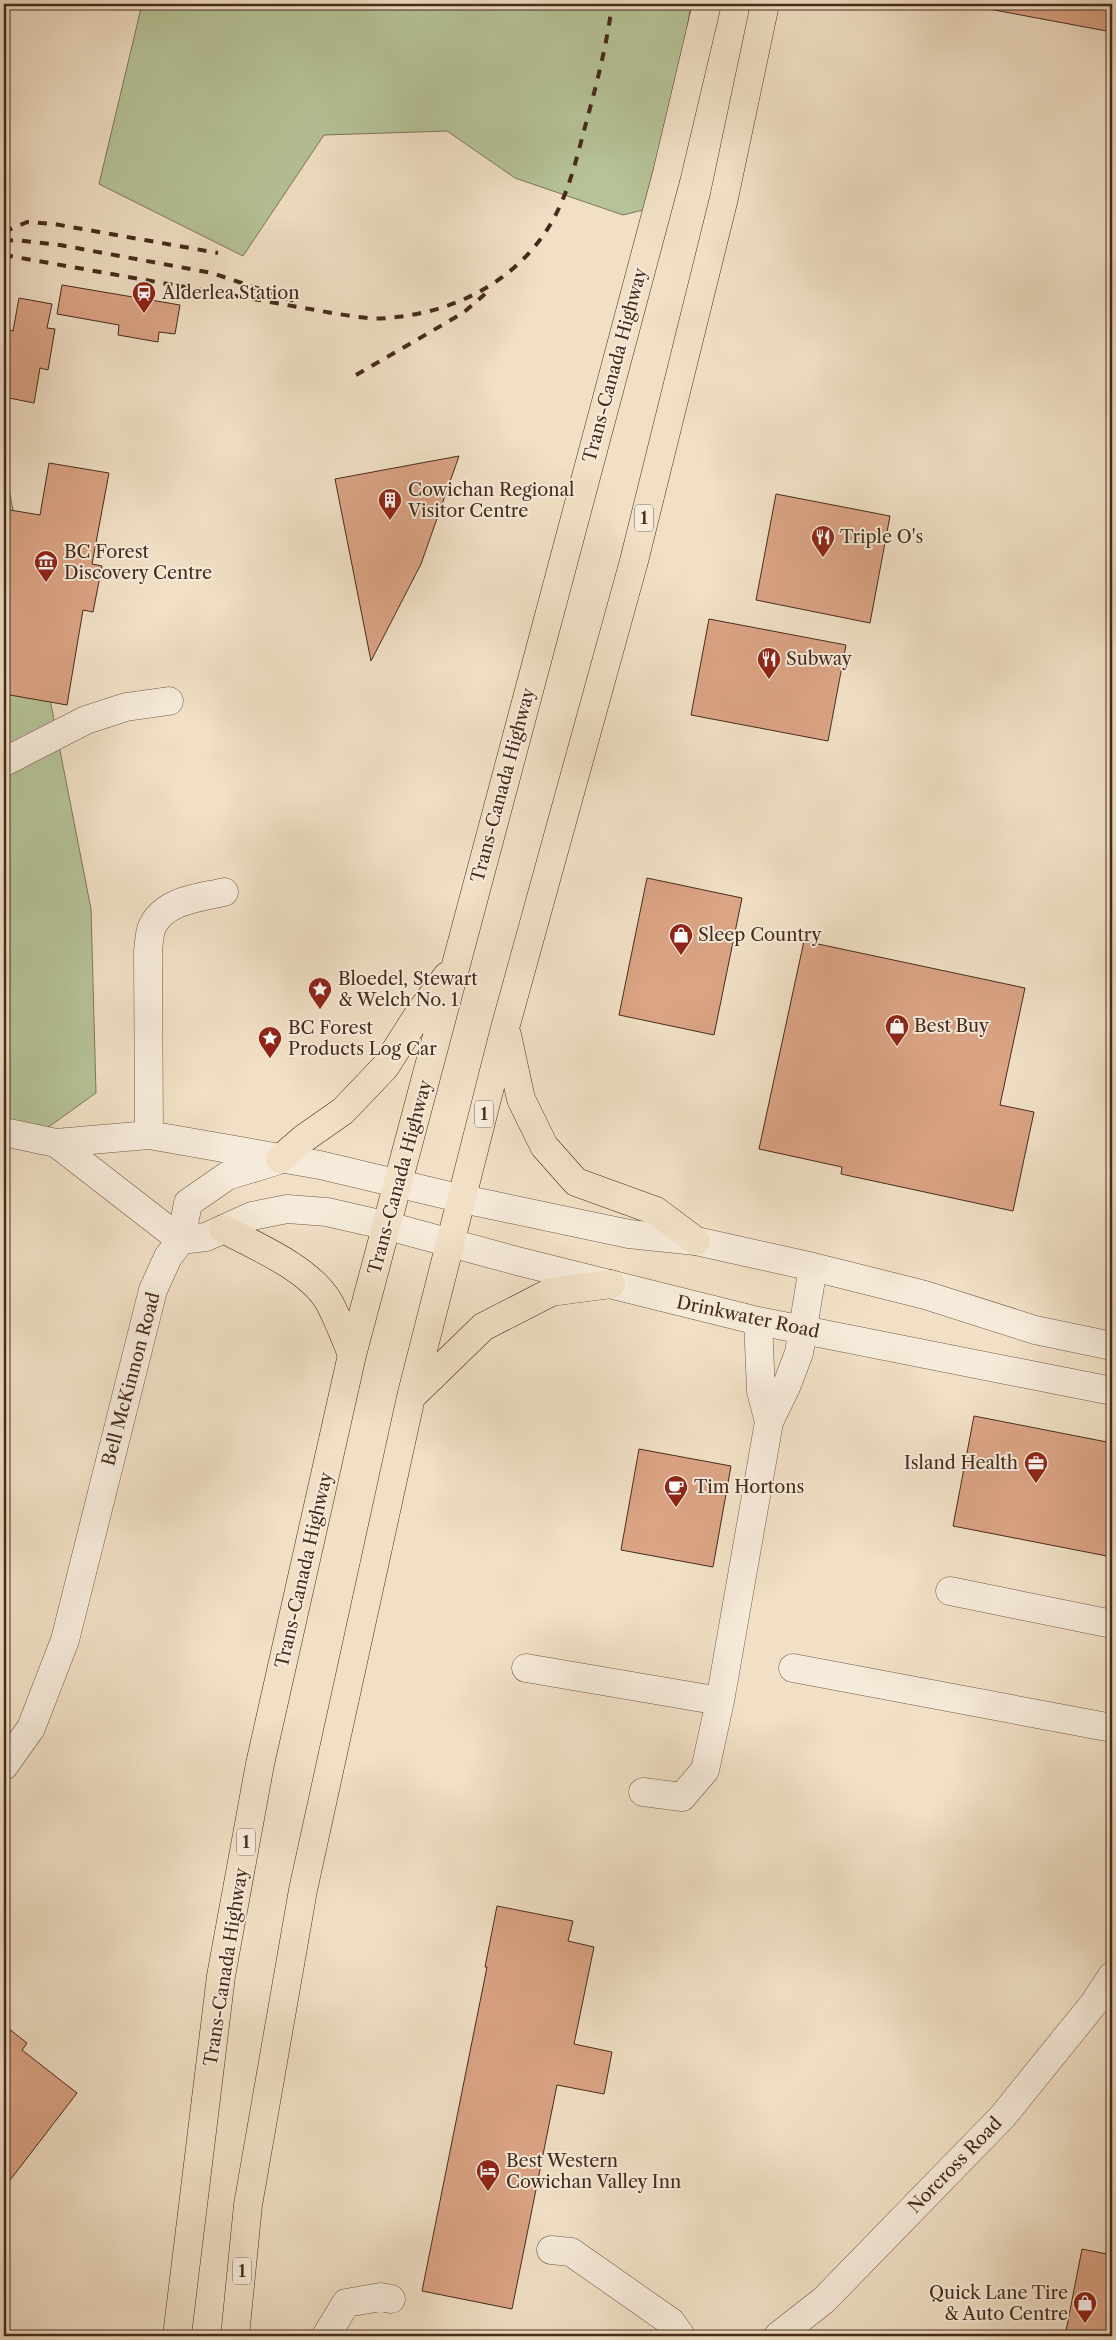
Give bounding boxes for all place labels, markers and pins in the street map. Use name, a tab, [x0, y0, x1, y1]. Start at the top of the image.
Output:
station icon: Alderlea Station	[131, 280, 157, 314]
place label: Alderlea Station	[161, 282, 300, 304]
place label: Cowichan Regional Visitor Centre	[407, 479, 574, 522]
building icon: Cowichan Regional Visitor Centre	[377, 487, 403, 521]
restaurant icon: Triple O's	[810, 524, 836, 558]
place label: Triple O's	[840, 526, 923, 548]
place label: BC Forest Discovery Centre	[64, 541, 212, 584]
museum icon: BC Forest Discovery Centre	[33, 549, 59, 583]
restaurant icon: Subway	[756, 646, 782, 680]
place label: Subway	[786, 648, 853, 670]
shop icon: Sleep Country	[668, 922, 694, 956]
place label: Sleep Country	[698, 924, 822, 946]
place label: Bloedel, Stewart & Welch No. 1	[338, 968, 478, 1011]
place icon: Bloedel, Stewart & Welch No. 1	[307, 976, 333, 1010]
shop icon: Best Buy	[884, 1013, 910, 1047]
place label: Best Buy	[914, 1015, 990, 1037]
place label: BC Forest Products Log Car	[288, 1017, 437, 1060]
place icon: BC Forest Products Log Car	[257, 1025, 283, 1059]
office icon: Island Health	[1023, 1450, 1049, 1484]
place label: Island Health	[904, 1452, 1018, 1474]
cafe icon: Tim Hortons	[663, 1474, 689, 1508]
place label: Tim Hortons	[694, 1476, 804, 1498]
place label: Best Western Cowichan Valley Inn	[506, 2150, 681, 2193]
hotel icon: Best Western Cowichan Valley Inn	[475, 2158, 501, 2192]
place label: Quick Lane Tire & Auto Centre	[929, 2282, 1068, 2325]
shop icon: Quick Lane Tire & Auto Centre	[1072, 2290, 1098, 2324]

